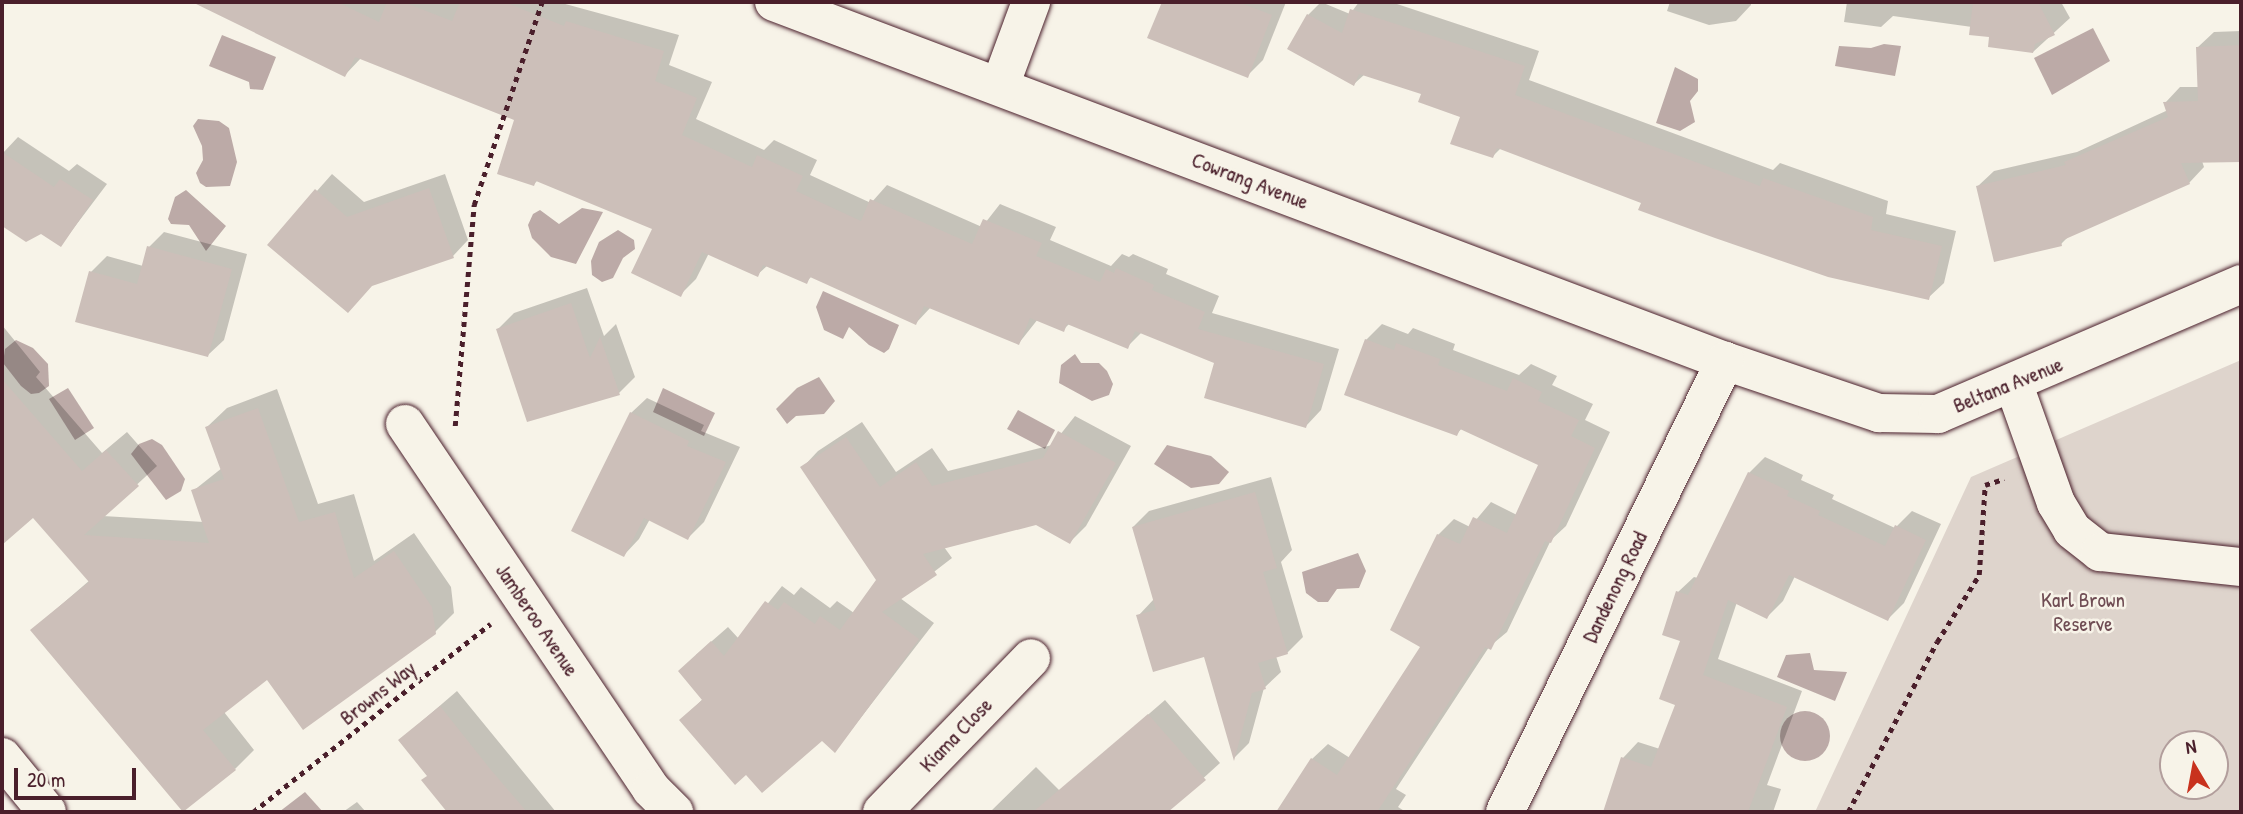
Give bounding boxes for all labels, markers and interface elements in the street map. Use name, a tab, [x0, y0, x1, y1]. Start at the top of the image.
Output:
street label: Cowrang Avenue	[1188, 147, 1312, 215]
street label: Beltana Avenue	[1950, 352, 2066, 418]
street label: Dandenong Road	[1577, 527, 1653, 647]
street label: Jamberoo Avenue	[490, 559, 584, 681]
park label: Karl Brown Reserve	[2041, 587, 2125, 637]
street label: Browns Way	[335, 656, 421, 730]
street label: Kiama Close	[915, 693, 997, 777]
north arrow	[2159, 730, 2229, 800]
text: N	[2183, 733, 2198, 760]
scale bar	[18, 754, 140, 798]
text: 20 m	[27, 765, 65, 794]

